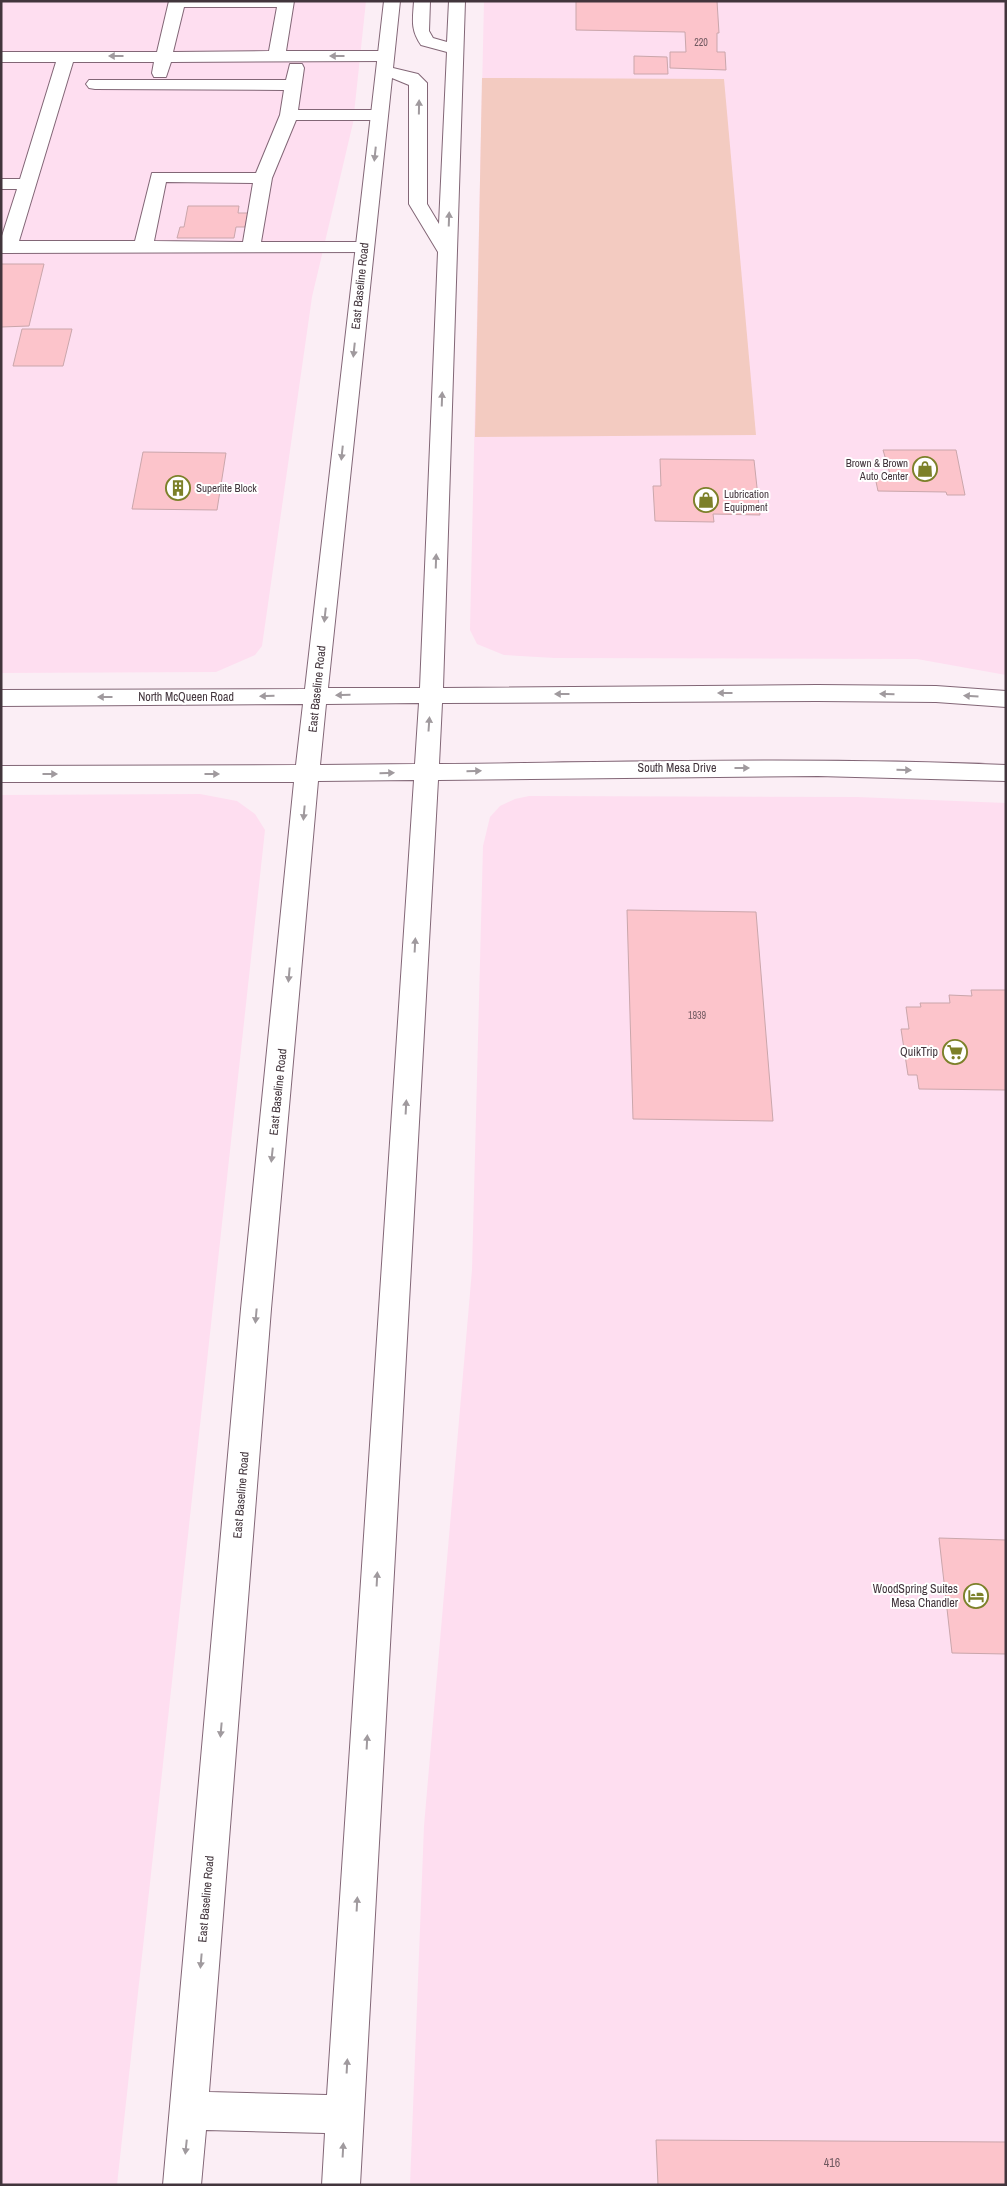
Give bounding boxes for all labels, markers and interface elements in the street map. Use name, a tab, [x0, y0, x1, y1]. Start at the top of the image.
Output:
house number: 220	[694, 36, 708, 49]
one-way arrow	[108, 52, 124, 60]
one-way arrow	[329, 52, 345, 60]
one-way arrow	[415, 99, 423, 115]
one-way arrow	[371, 146, 379, 162]
one-way arrow	[445, 211, 453, 227]
street label: East Baseline Road	[347, 242, 373, 330]
one-way arrow	[350, 343, 358, 359]
one-way arrow	[439, 391, 447, 407]
one-way arrow	[338, 446, 346, 462]
place label: Brown & Brown Auto Center	[846, 456, 908, 483]
shop icon: Brown & Brown Auto Center	[912, 456, 938, 482]
building icon: Superlite Block	[165, 475, 191, 501]
place label: Superlite Block	[196, 481, 257, 495]
shop icon: Lubrication Equipment	[693, 487, 719, 513]
place label: Lubrication Equipment	[724, 487, 769, 514]
one-way arrow	[432, 553, 440, 569]
one-way arrow	[321, 607, 329, 623]
street label: East Baseline Road	[304, 645, 330, 733]
street label: North McQueen Road	[138, 689, 234, 705]
one-way arrow	[716, 689, 732, 697]
one-way arrow	[554, 690, 570, 698]
one-way arrow	[879, 690, 895, 698]
one-way arrow	[335, 691, 351, 699]
one-way arrow	[259, 692, 275, 700]
one-way arrow	[963, 692, 979, 700]
one-way arrow	[96, 693, 112, 701]
one-way arrow	[426, 715, 434, 731]
street label: South Mesa Drive	[638, 760, 716, 776]
one-way arrow	[734, 764, 750, 772]
one-way arrow	[896, 766, 912, 774]
one-way arrow	[466, 767, 482, 775]
one-way arrow	[379, 769, 395, 777]
one-way arrow	[42, 770, 58, 778]
one-way arrow	[205, 770, 221, 778]
one-way arrow	[299, 806, 307, 822]
one-way arrow	[412, 936, 420, 952]
one-way arrow	[285, 968, 293, 984]
house number: 1939	[688, 1009, 707, 1022]
supermarket icon: QuikTrip	[942, 1039, 968, 1065]
place label: QuikTrip	[900, 1044, 938, 1060]
street label: East Baseline Road	[265, 1048, 291, 1136]
one-way arrow	[403, 1099, 411, 1115]
one-way arrow	[268, 1147, 276, 1163]
one-way arrow	[252, 1309, 260, 1325]
street label: East Baseline Road	[229, 1451, 253, 1539]
one-way arrow	[374, 1571, 382, 1587]
place label: WoodSpring Suites Mesa Chandler	[873, 1581, 959, 1611]
hotel icon: WoodSpring Suites Mesa Chandler	[963, 1583, 989, 1609]
one-way arrow	[216, 1722, 224, 1738]
one-way arrow	[364, 1733, 372, 1749]
street label: East Baseline Road	[194, 1855, 218, 1943]
one-way arrow	[354, 1896, 362, 1912]
one-way arrow	[197, 1953, 205, 1969]
one-way arrow	[344, 2058, 352, 2074]
one-way arrow	[181, 2140, 189, 2156]
one-way arrow	[339, 2141, 347, 2157]
house number: 416	[824, 2155, 840, 2171]

